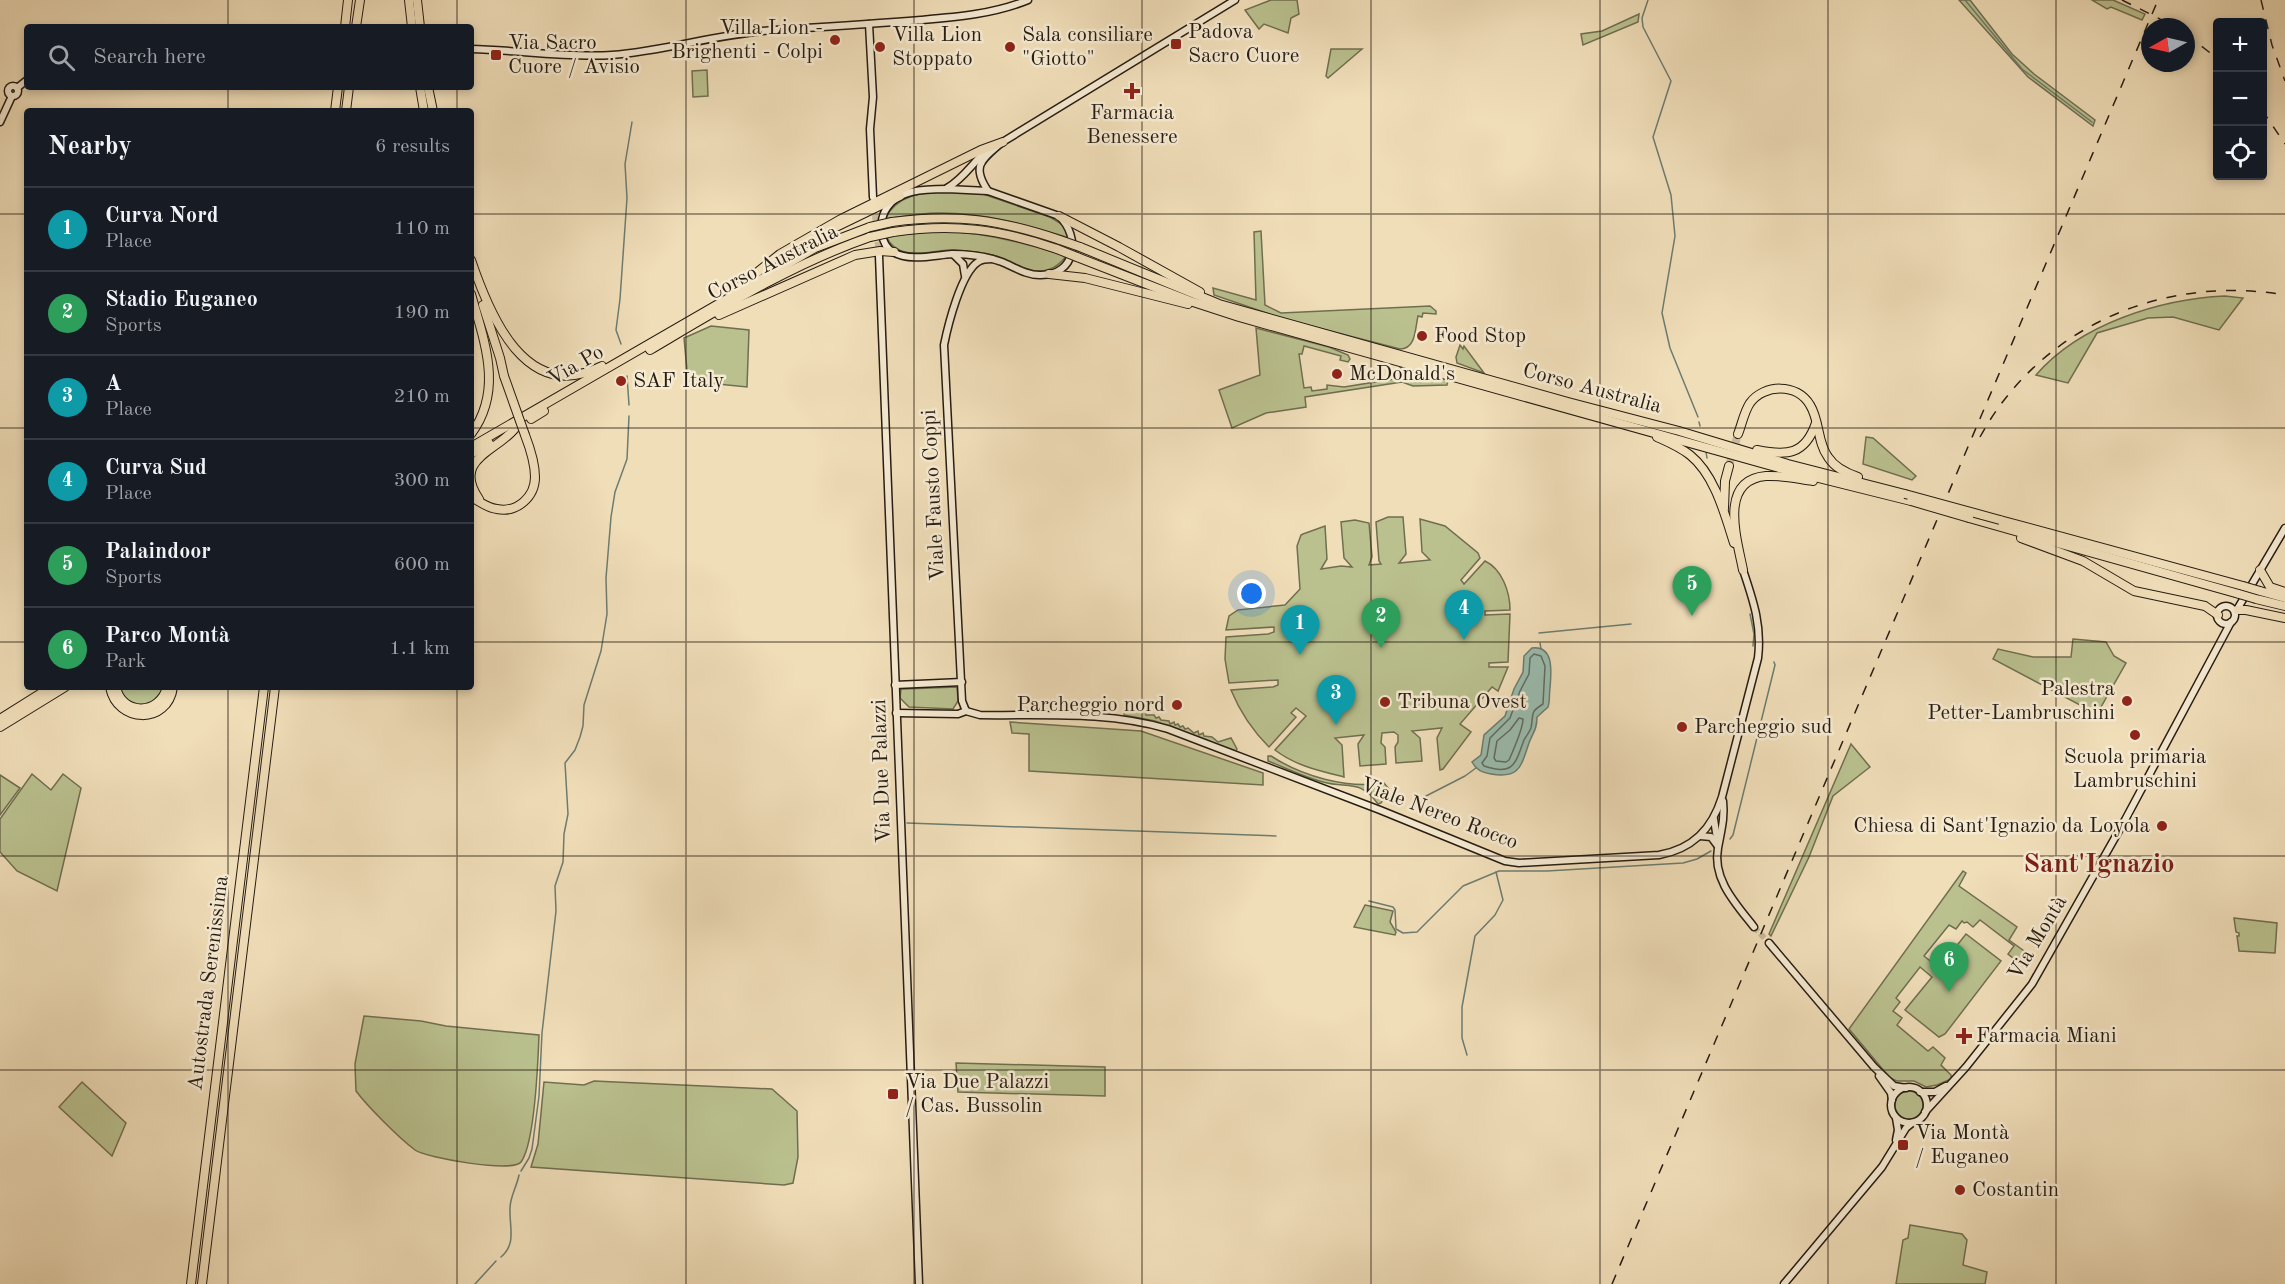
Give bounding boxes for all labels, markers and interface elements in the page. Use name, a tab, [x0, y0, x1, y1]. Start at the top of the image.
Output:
place label: Villa Lion - Brighenti - Colpi	[671, 18, 823, 63]
north arrow	[2141, 18, 2195, 72]
map controls	[2213, 18, 2267, 180]
button: +	[2213, 18, 2267, 72]
place label: Padova Sacro Cuore	[1188, 22, 1299, 67]
search box	[24, 24, 474, 90]
place label: Villa Lion Stoppato	[892, 25, 982, 70]
place label: Sala consiliare "Giotto"	[1022, 25, 1153, 70]
place label: Via Sacro Cuore / Avisio	[508, 33, 640, 78]
marker: Villa Lion - Brighenti - Colpi	[828, 33, 842, 47]
marker: Padova Sacro Cuore	[1169, 37, 1183, 51]
marker: Villa Lion Stoppato	[873, 40, 887, 54]
marker: Sala consiliare "Giotto"	[1003, 40, 1017, 54]
icon: search	[45, 41, 78, 74]
text: Search here	[93, 46, 206, 68]
marker: Via Sacro Cuore / Avisio	[489, 48, 503, 62]
button: −	[2213, 72, 2267, 126]
marker: Farmacia Benessere	[1125, 84, 1139, 98]
place label: Farmacia Benessere	[1086, 103, 1178, 148]
button: locate	[2213, 126, 2267, 180]
text: Nearby	[48, 134, 132, 160]
text: 6 results	[375, 137, 450, 157]
text: Curva Nord	[105, 205, 219, 227]
text: 1	[62, 219, 73, 239]
text: 110 m	[394, 219, 450, 239]
street label: Corso Australia	[705, 221, 841, 305]
text: Place	[105, 232, 152, 252]
text: Stadio Euganeo	[105, 289, 258, 311]
text: 2	[62, 303, 73, 323]
text: 190 m	[394, 303, 450, 323]
text: Sports	[105, 316, 162, 336]
place label: Food Stop	[1434, 326, 1526, 347]
marker: Food Stop	[1415, 329, 1429, 343]
street label: Via Po	[544, 342, 608, 390]
street label: Corso Australia	[1520, 360, 1664, 418]
place label: McDonald's	[1349, 364, 1455, 385]
marker: McDonald's	[1330, 367, 1344, 381]
place label: SAF Italy	[633, 371, 724, 392]
text: A	[105, 373, 122, 395]
marker: SAF Italy	[614, 374, 628, 388]
text: 3	[62, 387, 73, 407]
text: 210 m	[394, 387, 450, 407]
text: Place	[105, 400, 152, 420]
street label: Viale Fausto Coppi	[919, 409, 949, 581]
text: Curva Sud	[105, 457, 207, 479]
text: 4	[62, 471, 73, 491]
text: 300 m	[394, 471, 450, 491]
text: Place	[105, 484, 152, 504]
text: Palaindoor	[105, 541, 211, 563]
text: 5	[62, 555, 73, 575]
text: 600 m	[394, 555, 450, 575]
pin: 5	[1672, 566, 1712, 616]
text: Sports	[105, 568, 162, 588]
your location	[1237, 579, 1266, 608]
pin: 4	[1444, 590, 1484, 640]
pin: 2	[1362, 598, 1400, 648]
pin: 1	[1280, 606, 1320, 655]
text: Parco Montà	[105, 625, 230, 647]
text: 6	[62, 639, 73, 659]
text: 1.1 km	[389, 639, 450, 659]
text: Park	[105, 652, 146, 672]
pin: 3	[1316, 676, 1356, 725]
place label: Palestra Petter-Lambruschini	[1927, 679, 2115, 724]
place label: Tribuna Ovest	[1397, 692, 1527, 713]
marker: Palestra Petter-Lambruschini	[2120, 694, 2134, 708]
place label: Parcheggio nord	[1016, 695, 1165, 716]
marker: Tribuna Ovest	[1378, 695, 1392, 709]
marker: Parcheggio nord	[1170, 698, 1184, 712]
street label: Via Due Palazzi	[869, 699, 895, 843]
place label: Parcheggio sud	[1694, 717, 1833, 738]
marker: Parcheggio sud	[1675, 720, 1689, 734]
marker: Scuola primaria Lambruschini	[2128, 728, 2142, 742]
place label: Scuola primaria Lambruschini	[2064, 747, 2206, 792]
street label: Viale Nereo Rocco	[1357, 774, 1521, 854]
place label: Chiesa di Sant'Ignazio da Loyola	[1853, 816, 2150, 837]
marker: Chiesa di Sant'Ignazio da Loyola	[2155, 819, 2169, 833]
district label: Sant'Ignazio	[2023, 851, 2175, 878]
street label: Autostrada Serenissima	[185, 874, 233, 1092]
street label: Via Montà	[2005, 892, 2071, 984]
pin: 6	[1930, 942, 1968, 992]
place label: Farmacia Miani	[1976, 1026, 2117, 1047]
marker: Farmacia Miani	[1957, 1029, 1971, 1043]
place label: Via Due Palazzi / Cas. Bussolin	[905, 1072, 1049, 1117]
marker: Via Due Palazzi / Cas. Bussolin	[886, 1087, 900, 1101]
place label: Via Montà / Euganeo	[1915, 1123, 2009, 1168]
marker: Via Montà / Euganeo	[1896, 1138, 1910, 1152]
place label: Costantin	[1972, 1180, 2059, 1201]
marker: Costantin	[1953, 1183, 1967, 1197]

